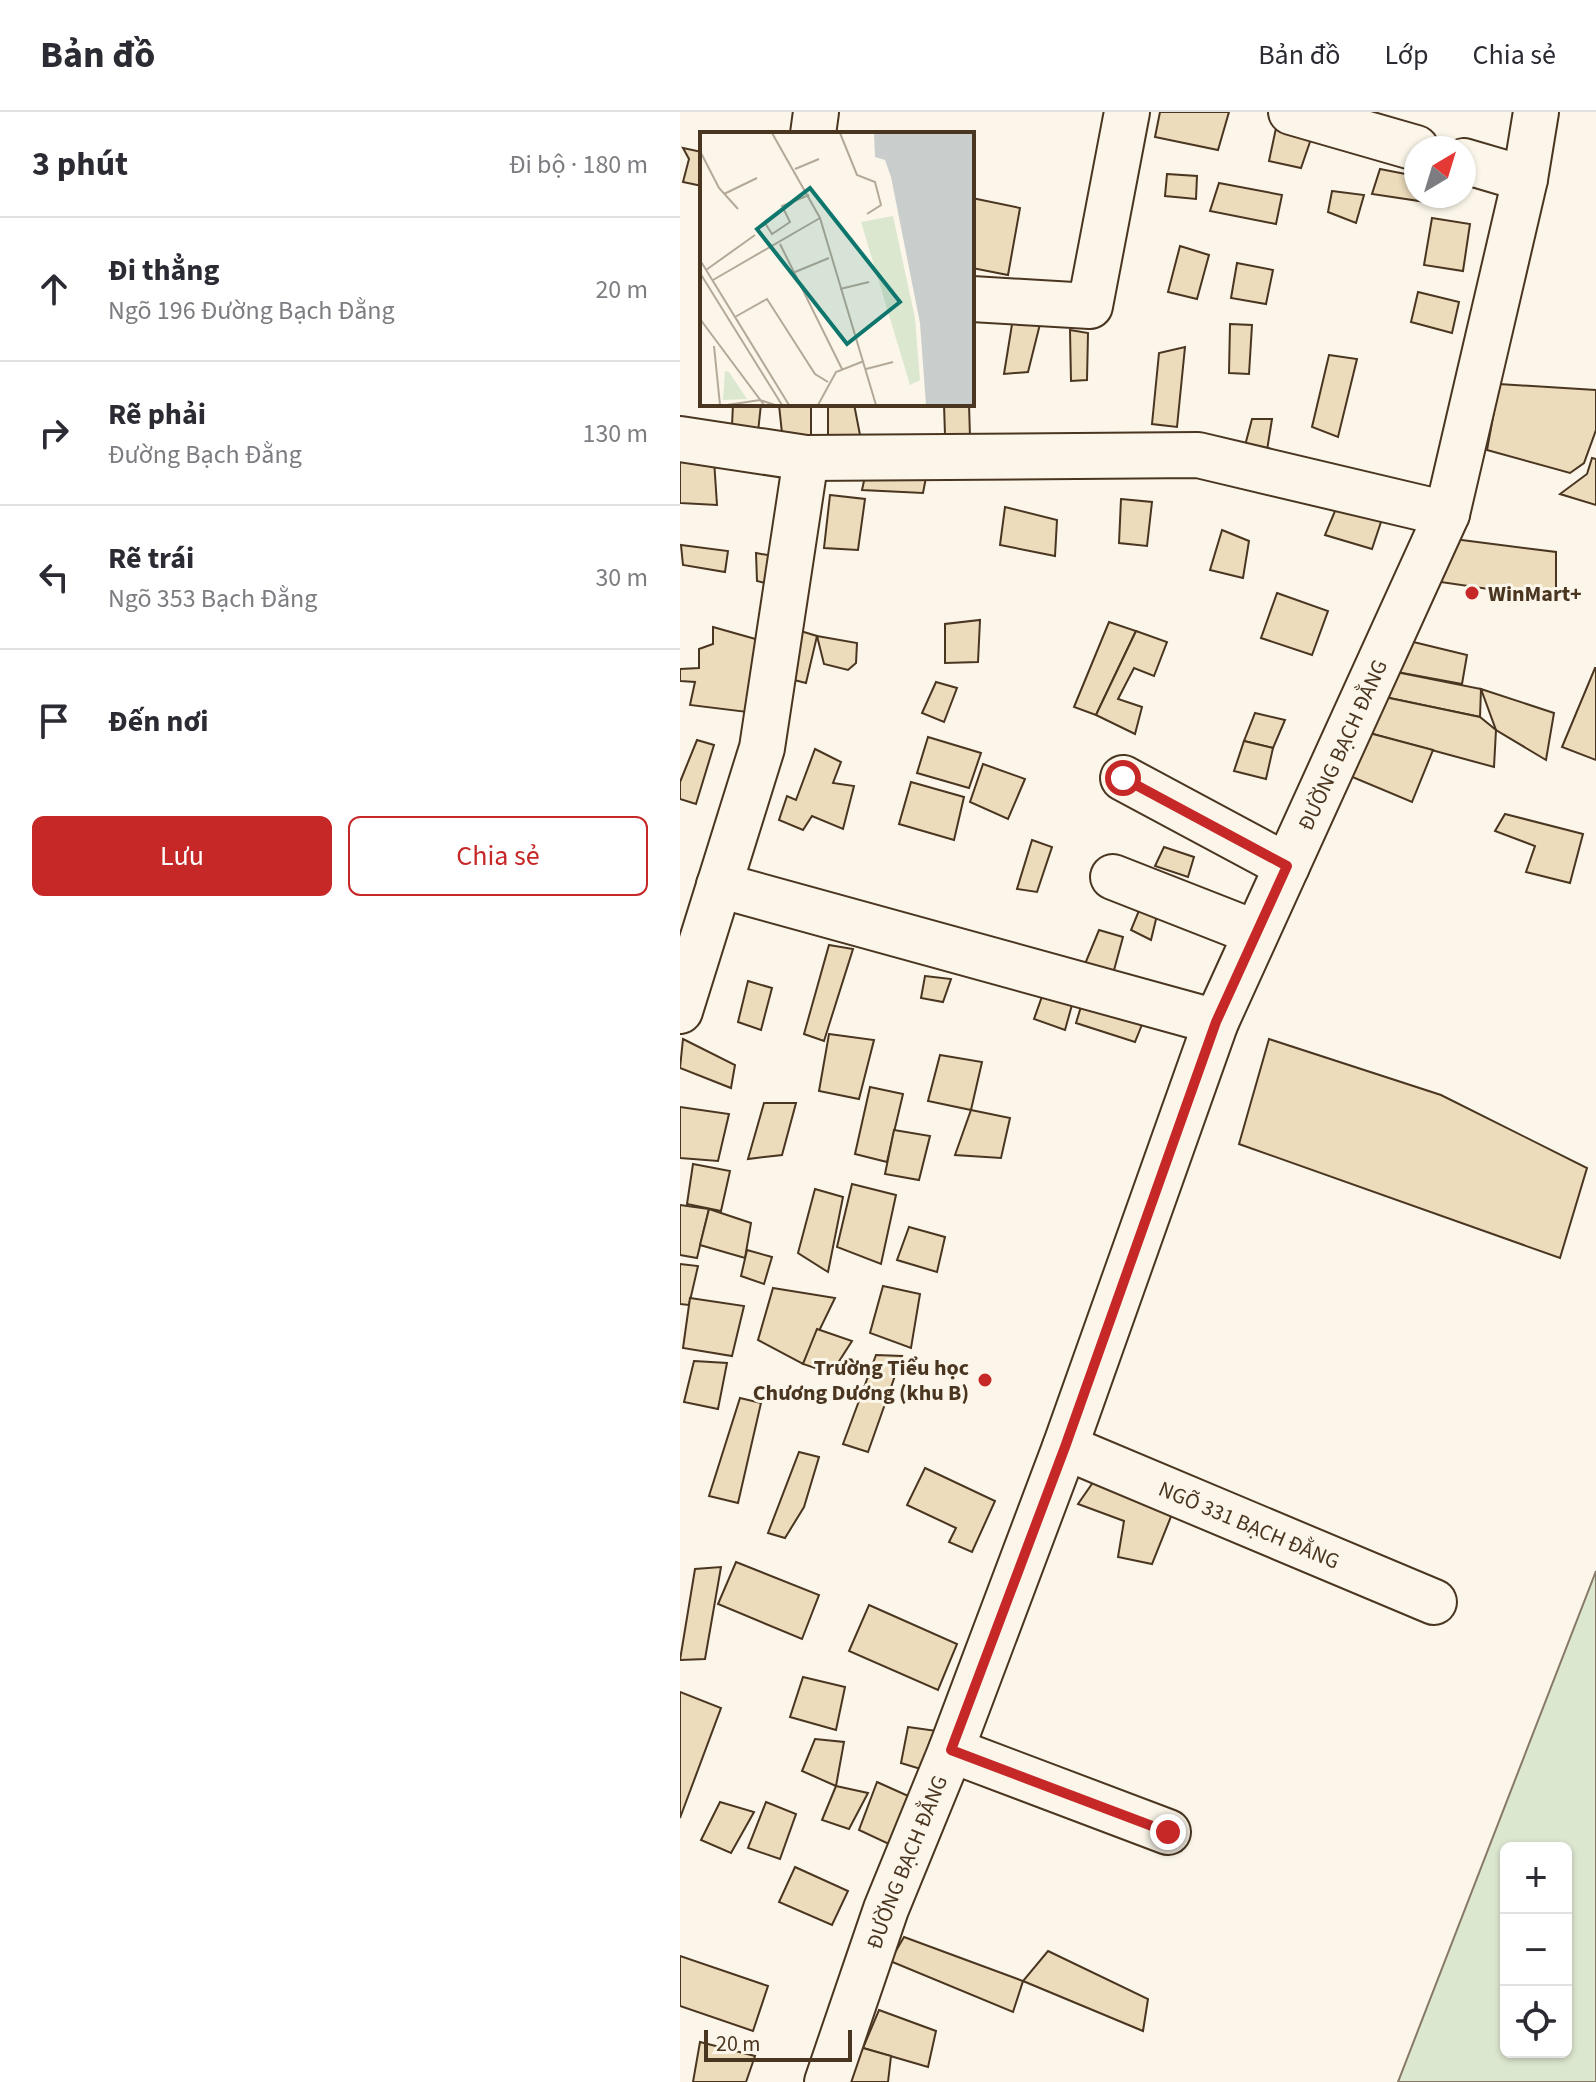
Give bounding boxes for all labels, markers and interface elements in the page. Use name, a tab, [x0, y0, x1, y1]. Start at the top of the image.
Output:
text: Bản đồ	[40, 28, 155, 82]
text: Bản đồ	[1258, 35, 1341, 75]
text: Lớp	[1385, 35, 1429, 75]
text: Chia sẻ	[1473, 35, 1556, 75]
inset map	[700, 132, 974, 406]
north arrow	[1404, 136, 1476, 208]
text: 3 phút	[32, 140, 128, 189]
text: Đi bộ · 180 m	[509, 146, 648, 183]
text: Đi thẳng	[108, 249, 220, 292]
icon: ahead	[32, 267, 76, 311]
text: 20 m	[595, 271, 648, 308]
text: Ngõ 196 Đường Bạch Đằng	[108, 292, 395, 329]
text: Rẽ phải	[108, 393, 206, 436]
icon: right	[32, 411, 76, 455]
text: 130 m	[582, 415, 648, 452]
text: Đường Bạch Đằng	[108, 436, 302, 473]
text: Rẽ trái	[108, 537, 194, 580]
icon: left	[32, 555, 76, 599]
text: 30 m	[595, 559, 648, 596]
place label: WinMart+	[1488, 578, 1582, 610]
text: Ngõ 353 Bạch Đằng	[108, 580, 317, 617]
marker: WinMart+	[1463, 584, 1481, 602]
street label: ĐƯỜNG BẠCH ĐẰNG	[1290, 654, 1396, 836]
icon: arrive	[32, 699, 76, 743]
text: Đến nơi	[108, 700, 208, 743]
route start	[1105, 760, 1141, 796]
button: Lưu	[32, 816, 332, 896]
button: Chia sẻ	[348, 816, 648, 896]
place label: Trường Tiểu học Chương Dương (khu B)	[753, 1352, 969, 1409]
marker: Trường Tiểu học Chương Dương (khu B)	[976, 1371, 994, 1389]
street label: NGÕ 331 BẠCH ĐẰNG	[1154, 1473, 1344, 1578]
street label: ĐƯỜNG BẠCH ĐẰNG	[858, 1770, 956, 1954]
route end	[1150, 1814, 1186, 1850]
map controls	[1500, 1842, 1572, 2058]
button: +	[1500, 1842, 1572, 1914]
button: −	[1500, 1914, 1572, 1986]
button: locate	[1500, 1986, 1572, 2058]
scale bar	[704, 2026, 852, 2062]
text: 20 m	[716, 2028, 761, 2060]

